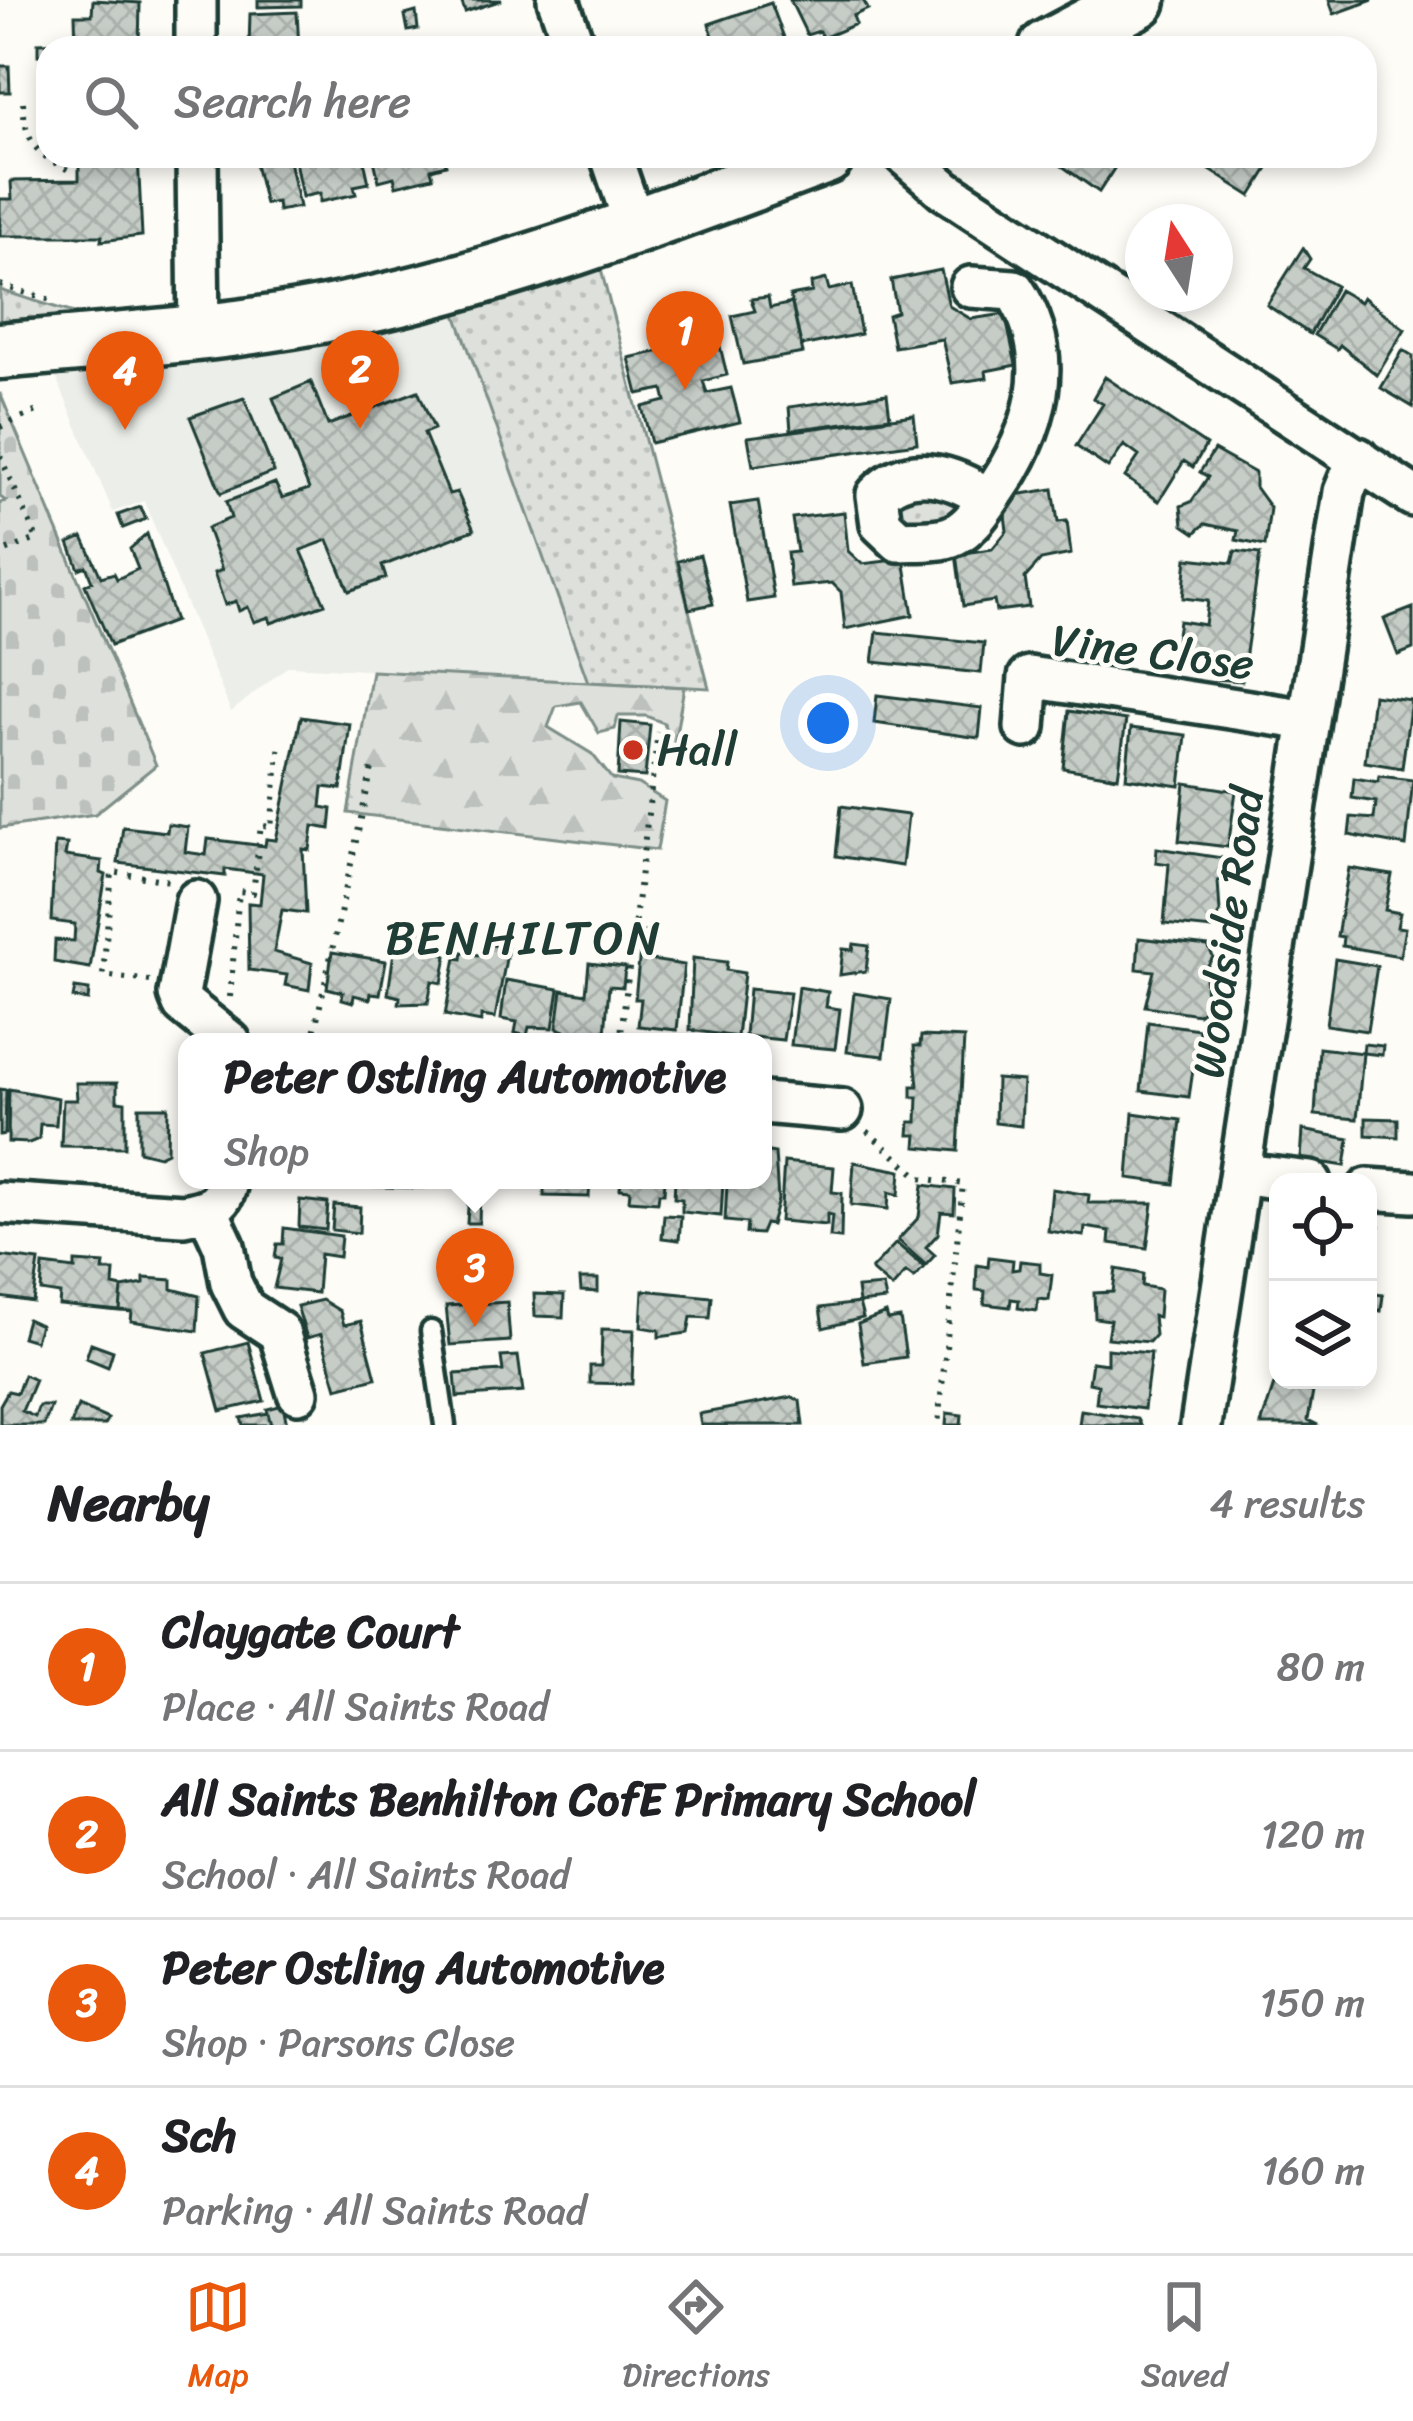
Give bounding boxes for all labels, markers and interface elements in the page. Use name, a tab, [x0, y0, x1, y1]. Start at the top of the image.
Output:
search box	[36, 36, 1377, 168]
text: Search here	[174, 62, 411, 142]
icon: search	[78, 69, 144, 135]
north arrow	[1125, 204, 1233, 312]
pin: 1	[646, 291, 724, 390]
pin: 2	[321, 330, 399, 429]
pin: 4	[86, 331, 164, 430]
street label: Vine Close	[1047, 600, 1259, 704]
your location	[798, 693, 858, 753]
place label: Hall	[657, 710, 738, 790]
marker: Hall	[620, 737, 646, 763]
street label: Woodside Road	[1168, 779, 1288, 1083]
district label: BENHILTON	[385, 895, 663, 980]
popup	[178, 1033, 772, 1189]
text: Peter Ostling Automotive	[224, 1037, 726, 1117]
text: Shop	[224, 1117, 309, 1186]
map controls	[1269, 1173, 1377, 1389]
button: locate	[1269, 1173, 1377, 1281]
pin: 3	[436, 1228, 514, 1327]
button: layers	[1269, 1281, 1377, 1389]
text: Nearby	[48, 1458, 209, 1548]
text: 4 results	[1210, 1469, 1365, 1538]
text: Claygate Court	[162, 1592, 459, 1672]
text: 1	[79, 1632, 95, 1701]
text: 80 m	[1277, 1632, 1365, 1701]
text: Place · All Saints Road	[162, 1672, 549, 1741]
text: All Saints Benhilton CofE Primary School	[162, 1760, 976, 1840]
text: 2	[76, 1800, 98, 1869]
text: 120 m	[1261, 1800, 1365, 1869]
text: School · All Saints Road	[162, 1840, 570, 1909]
text: Peter Ostling Automotive	[162, 1928, 664, 2008]
text: 3	[76, 1968, 98, 2037]
text: 150 m	[1260, 1968, 1365, 2037]
text: Shop · Parsons Close	[162, 2008, 515, 2077]
text: Sch	[162, 2096, 236, 2176]
text: 4	[75, 2136, 99, 2205]
text: 160 m	[1261, 2136, 1365, 2205]
text: Parking · All Saints Road	[162, 2176, 587, 2245]
tab: Map	[185, 2274, 251, 2404]
tab: Directions	[622, 2274, 770, 2404]
tab: Saved	[1141, 2274, 1228, 2404]

